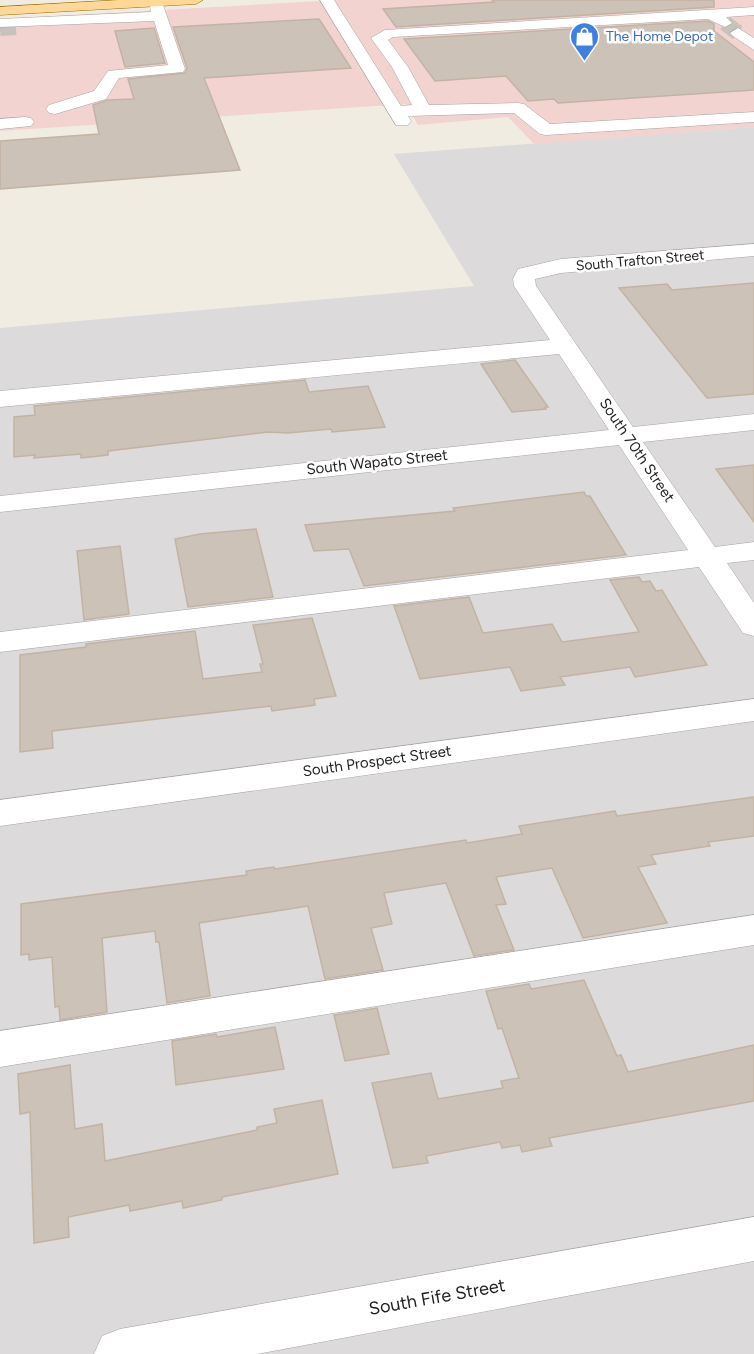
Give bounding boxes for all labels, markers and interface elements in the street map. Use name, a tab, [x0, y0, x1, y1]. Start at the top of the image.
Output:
shop icon: The Home Depot	[569, 20, 601, 62]
place label: The Home Depot	[606, 28, 713, 45]
street label: South Trafton Street	[575, 246, 705, 275]
street label: South 70th Street	[596, 395, 679, 506]
street label: South Wapato Street	[305, 446, 449, 478]
street label: South Prospect Street	[301, 742, 453, 780]
street label: South Fife Street	[367, 1274, 507, 1320]

